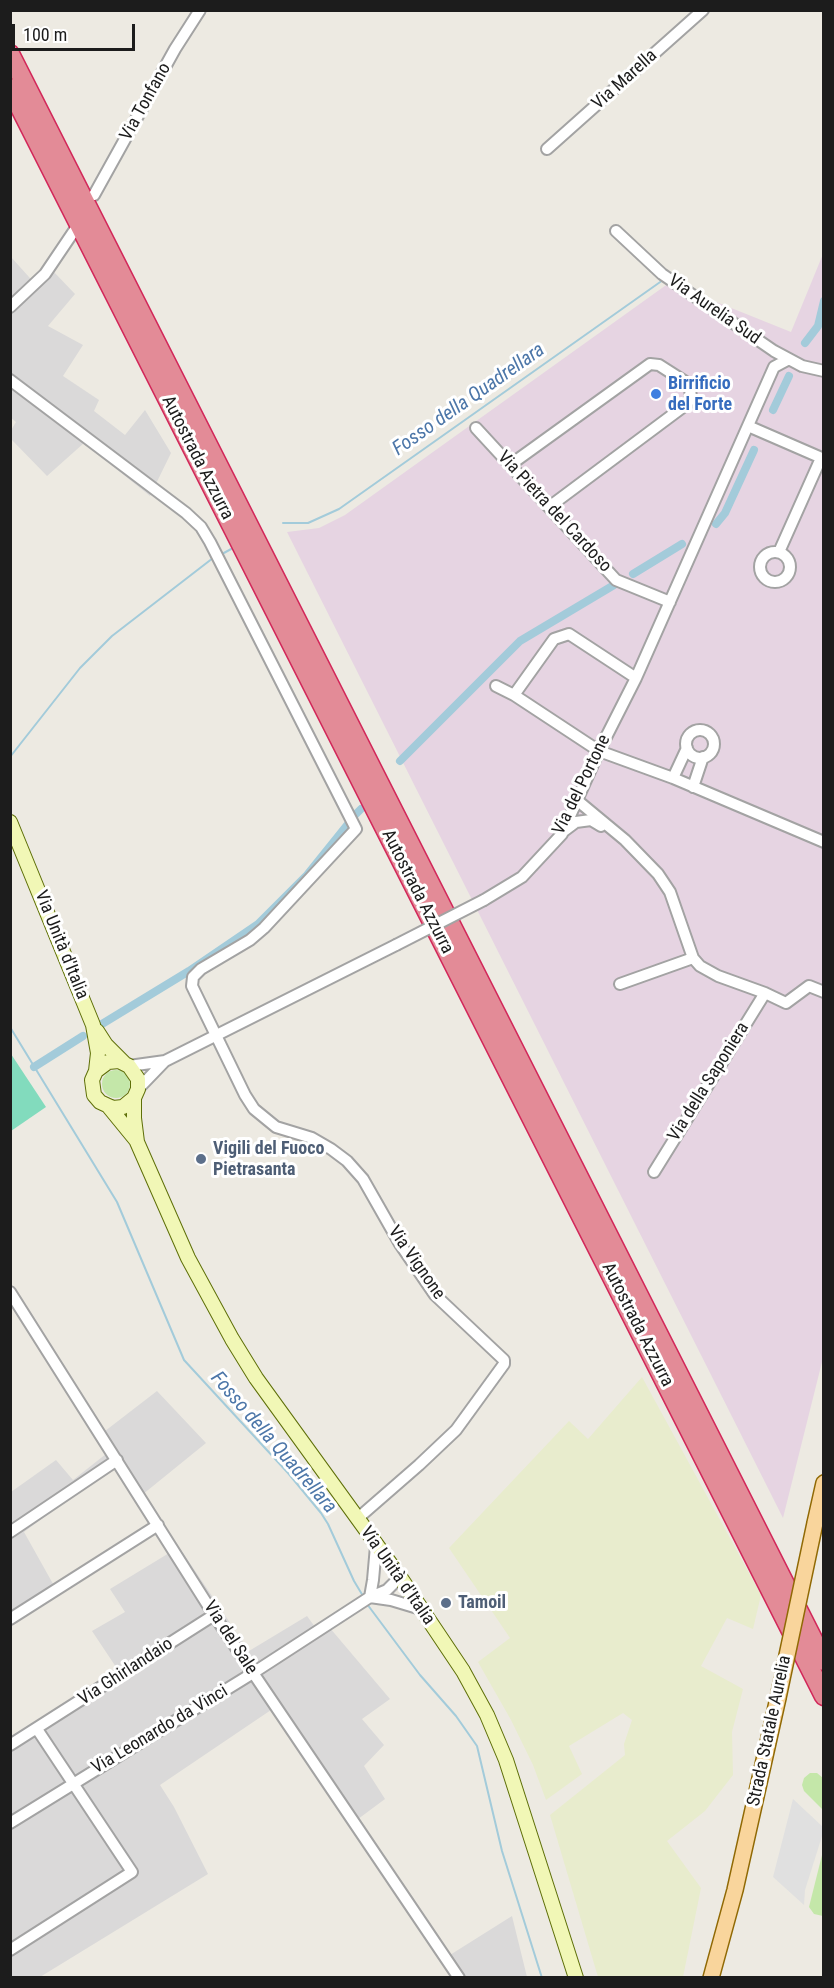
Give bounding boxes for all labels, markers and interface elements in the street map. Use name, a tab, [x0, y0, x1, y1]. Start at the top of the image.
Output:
scale bar	[15, 12, 138, 50]
text: 100 m	[23, 24, 67, 45]
street label: Via Marella	[588, 45, 662, 115]
street label: Via Tonfano	[116, 59, 176, 145]
street label: Via Aurelia Sud	[664, 270, 764, 350]
water label: Fosso della Quadrellara	[388, 339, 550, 461]
place label: Birrificio del Forte	[668, 373, 732, 416]
marker: Birrificio del Forte	[649, 387, 663, 401]
street label: Autostrada Azzurra	[156, 392, 238, 524]
street label: Via Pietra del Cardoso	[492, 447, 616, 577]
street label: Via del Portone	[548, 731, 616, 839]
street label: Autostrada Azzurra	[376, 826, 458, 958]
street label: Via Unità d'Italia	[29, 887, 93, 1003]
street label: Via della Saponiera	[664, 1018, 754, 1146]
place label: Vigili del Fuoco Pietrasanta	[213, 1138, 324, 1180]
marker: Vigili del Fuoco Pietrasanta	[194, 1152, 208, 1166]
street label: Via Vignone	[383, 1222, 449, 1304]
street label: Autostrada Azzurra	[596, 1259, 678, 1391]
water label: Fosso della Quadrellara	[205, 1367, 341, 1519]
street label: Via Unità d'Italia	[355, 1523, 439, 1629]
place label: Tamoil	[458, 1592, 506, 1614]
marker: Tamoil	[439, 1596, 453, 1610]
street label: Via del Sale	[198, 1597, 262, 1679]
street label: Via Ghirlandaio	[75, 1634, 177, 1710]
street label: Strada Statale Aurelia	[743, 1654, 797, 1808]
street label: Via Leonardo da Vinci	[88, 1681, 232, 1779]

